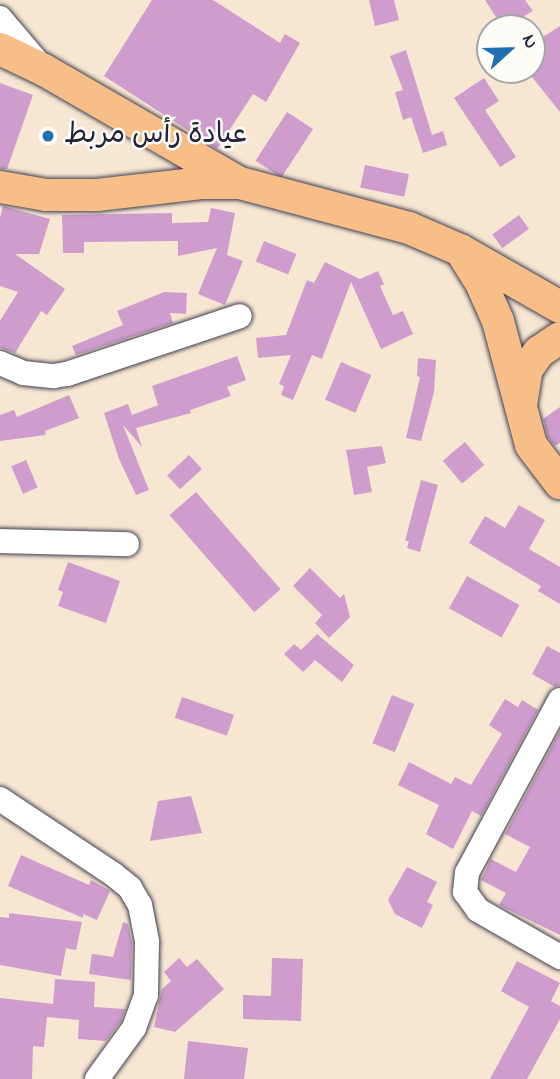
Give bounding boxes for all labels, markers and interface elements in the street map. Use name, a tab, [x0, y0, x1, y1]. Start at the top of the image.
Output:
north arrow	[476, 14, 546, 84]
text: N	[514, 31, 544, 53]
place label: عيادة رأس مربط	[64, 119, 247, 153]
marker: عيادة رأس مربط	[38, 126, 58, 146]

